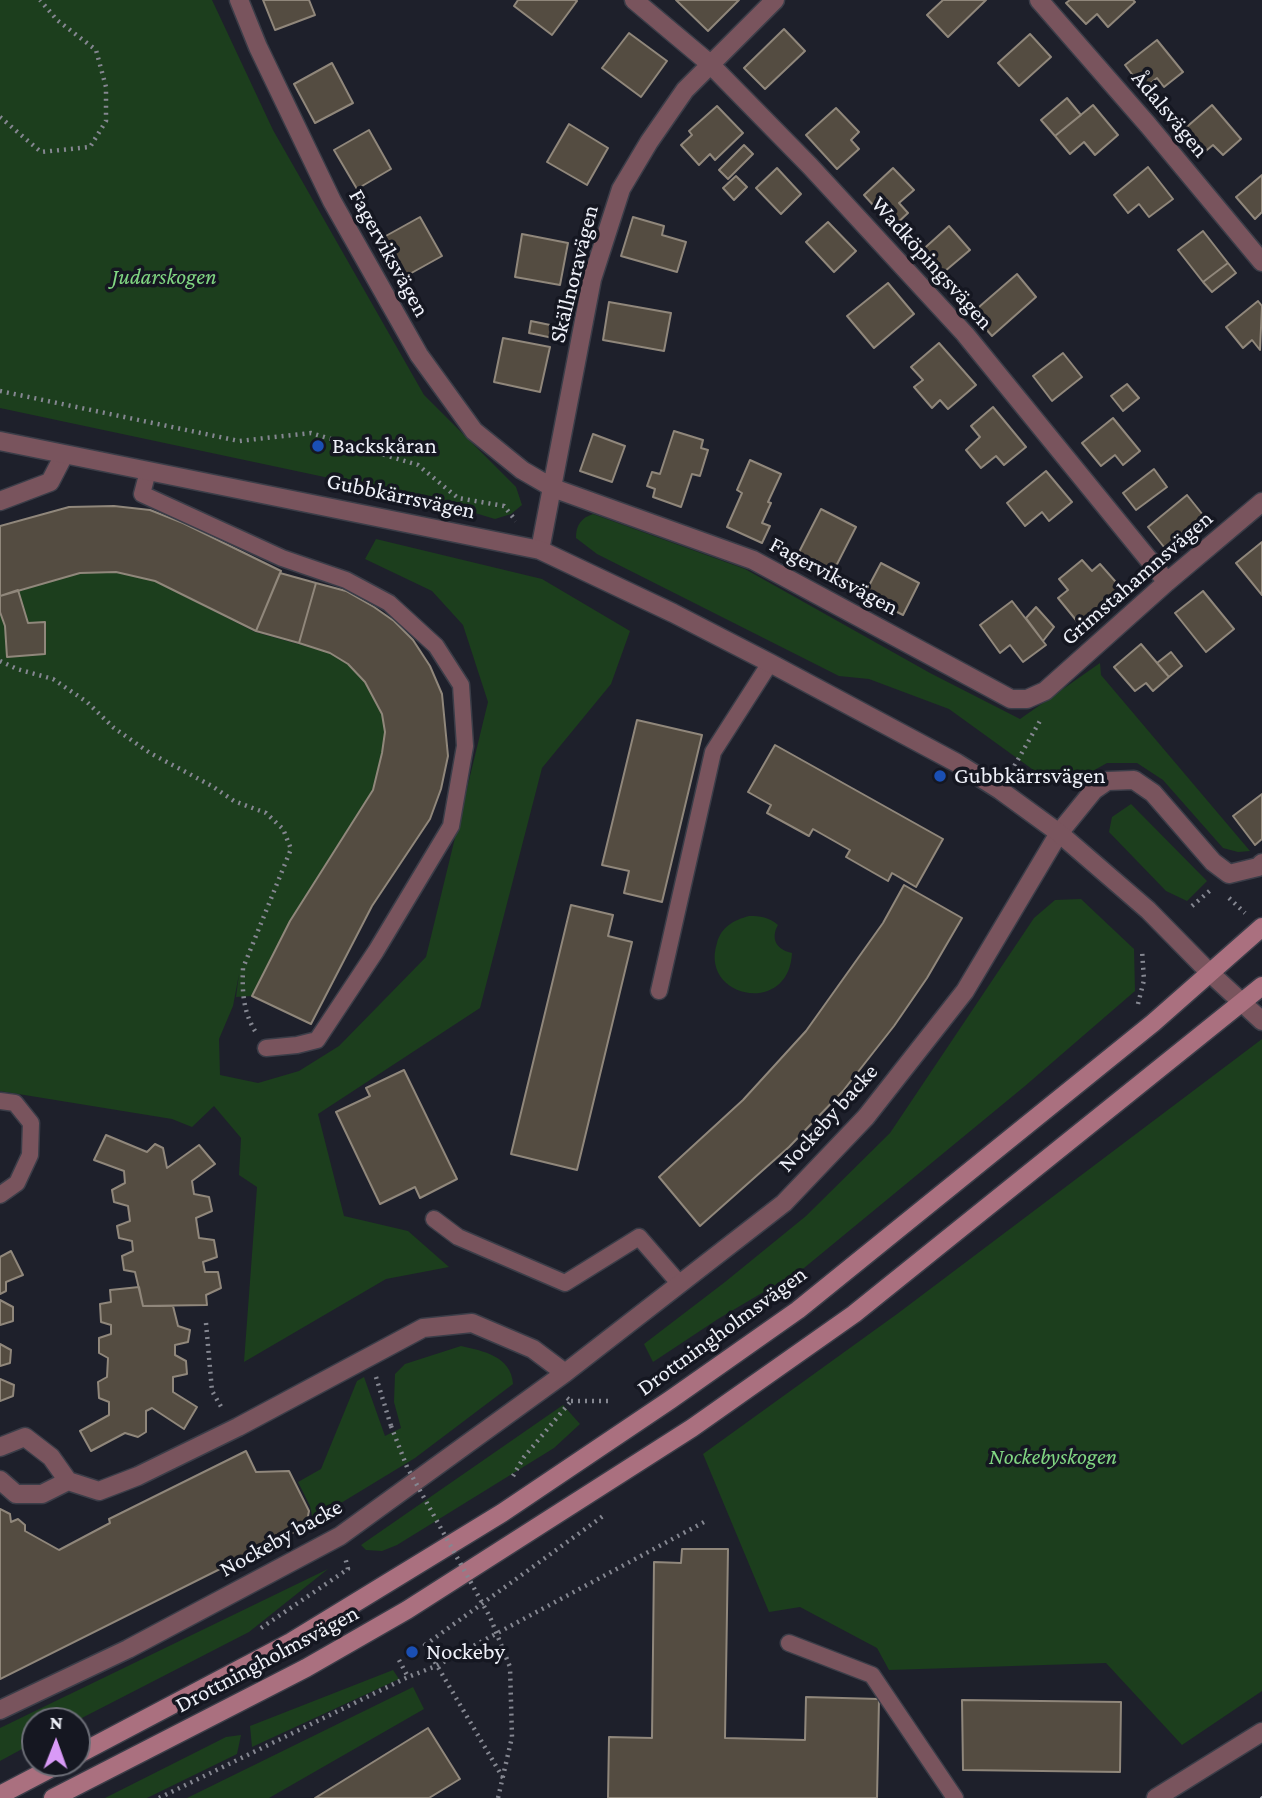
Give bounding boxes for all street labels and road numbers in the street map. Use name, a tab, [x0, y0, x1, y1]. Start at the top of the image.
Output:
street label: Ådalsvägen	[1126, 65, 1214, 163]
street label: Fagerviksvägen	[343, 184, 435, 322]
street label: Wadköpingsvägen	[865, 191, 999, 335]
street label: Skällnoravägen	[544, 202, 604, 346]
street label: Gubbkärrsvägen	[324, 467, 478, 525]
street label: Grimstahamnsvägen	[1056, 505, 1218, 651]
street label: Fagerviksvägen	[765, 531, 903, 621]
street label: Nockeby backe	[772, 1058, 884, 1178]
street label: Drottningholmsvägen	[632, 1260, 812, 1402]
street label: Nockeby backe	[215, 1493, 347, 1583]
street label: Drottningholmsvägen	[171, 1599, 363, 1719]

